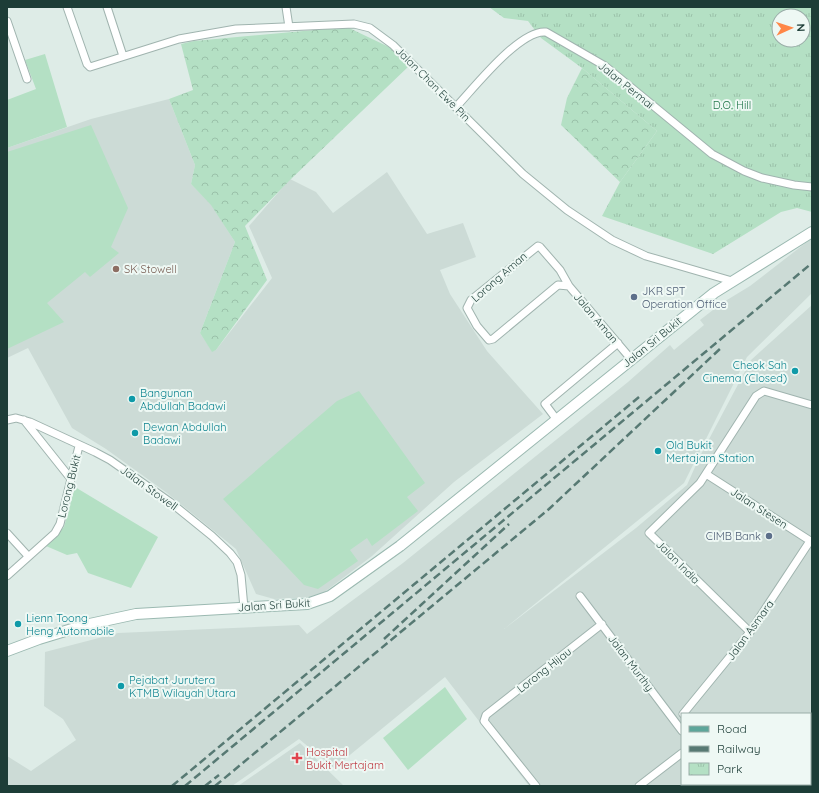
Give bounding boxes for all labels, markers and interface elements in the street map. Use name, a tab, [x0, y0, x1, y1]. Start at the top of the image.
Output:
north arrow	[771, 8, 811, 48]
text: N	[794, 23, 808, 32]
street label: Jalan Chan Ewe Pin	[393, 44, 473, 124]
street label: Jalan Permai	[595, 58, 657, 112]
park label: D.O. Hill	[713, 98, 751, 112]
street label: Lorong Aman	[468, 249, 530, 305]
place label: SK Stowell	[124, 262, 177, 276]
marker: SK Stowell	[111, 264, 121, 274]
place label: JKR SPT Operation Office	[642, 284, 727, 311]
street label: Jalan Aman	[571, 290, 621, 346]
marker: JKR SPT Operation Office	[629, 292, 639, 302]
street label: Jalan Sri Bukit	[619, 314, 685, 370]
place label: Cheok Sah Cinema (Closed)	[703, 358, 787, 385]
marker: Cheok Sah Cinema (Closed)	[790, 366, 800, 376]
place label: Bangunan Abdullah Badawi	[140, 386, 226, 413]
marker: Bangunan Abdullah Badawi	[127, 394, 137, 404]
place label: Dewan Abdullah Badawi	[143, 420, 226, 447]
marker: Dewan Abdullah Badawi	[130, 428, 140, 438]
place label: Old Bukit Mertajam Station	[666, 438, 754, 465]
marker: Old Bukit Mertajam Station	[653, 446, 663, 456]
street label: Lorong Bukit	[54, 453, 84, 519]
street label: Jalan Stowell	[118, 462, 180, 514]
street label: Jalan Stesen	[728, 484, 790, 532]
place label: CIMB Bank	[706, 529, 761, 543]
marker: CIMB Bank	[764, 531, 774, 541]
street label: Jalan India	[653, 537, 703, 587]
street label: Jalan Sri Bukit	[237, 595, 311, 615]
street label: Jalan Asmara	[723, 597, 777, 663]
place label: Lienn Toong Heng Automobile	[26, 611, 114, 638]
marker: Lienn Toong Heng Automobile	[13, 619, 23, 629]
street label: Jalan Murthy	[605, 632, 657, 694]
street label: Lorong Hijau	[514, 644, 574, 696]
place label: Pejabat Jurutera KTMB Wilayah Utara	[129, 673, 236, 700]
marker: Pejabat Jurutera KTMB Wilayah Utara	[116, 681, 126, 691]
legend	[681, 713, 811, 785]
text: Road	[717, 721, 747, 736]
text: Railway	[717, 741, 761, 756]
place label: Hospital Bukit Mertajam	[306, 745, 384, 772]
marker: Hospital Bukit Mertajam	[291, 752, 303, 764]
text: Park	[717, 761, 742, 776]

